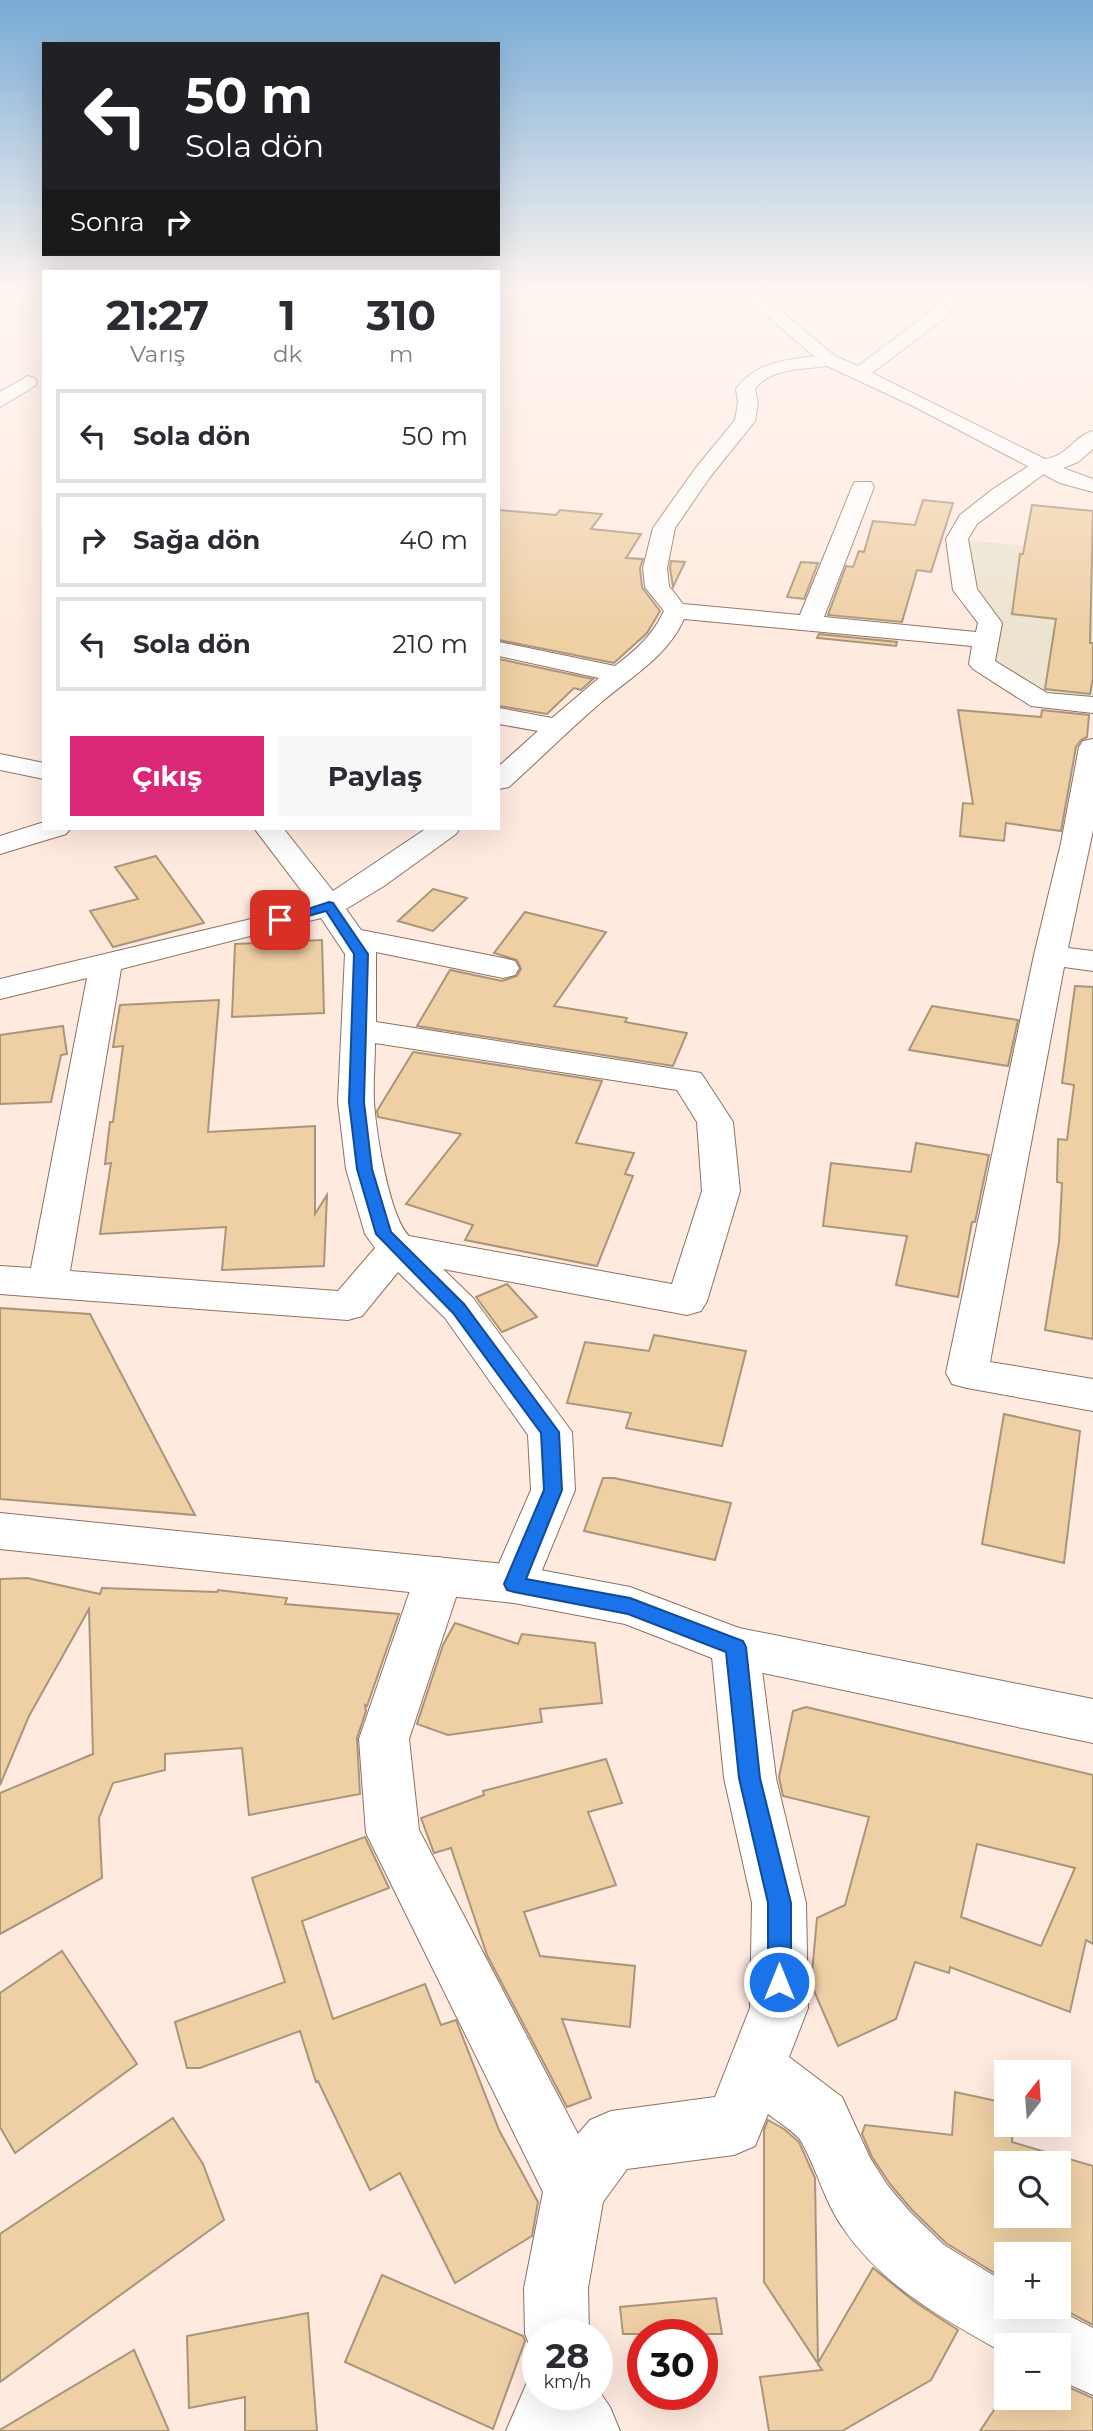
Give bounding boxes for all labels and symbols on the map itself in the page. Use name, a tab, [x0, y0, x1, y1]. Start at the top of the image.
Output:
pin	[250, 890, 310, 950]
position arrow	[742, 1945, 816, 2019]
north arrow	[994, 2060, 1071, 2137]
speed limit sign: 30	[627, 2319, 718, 2410]

